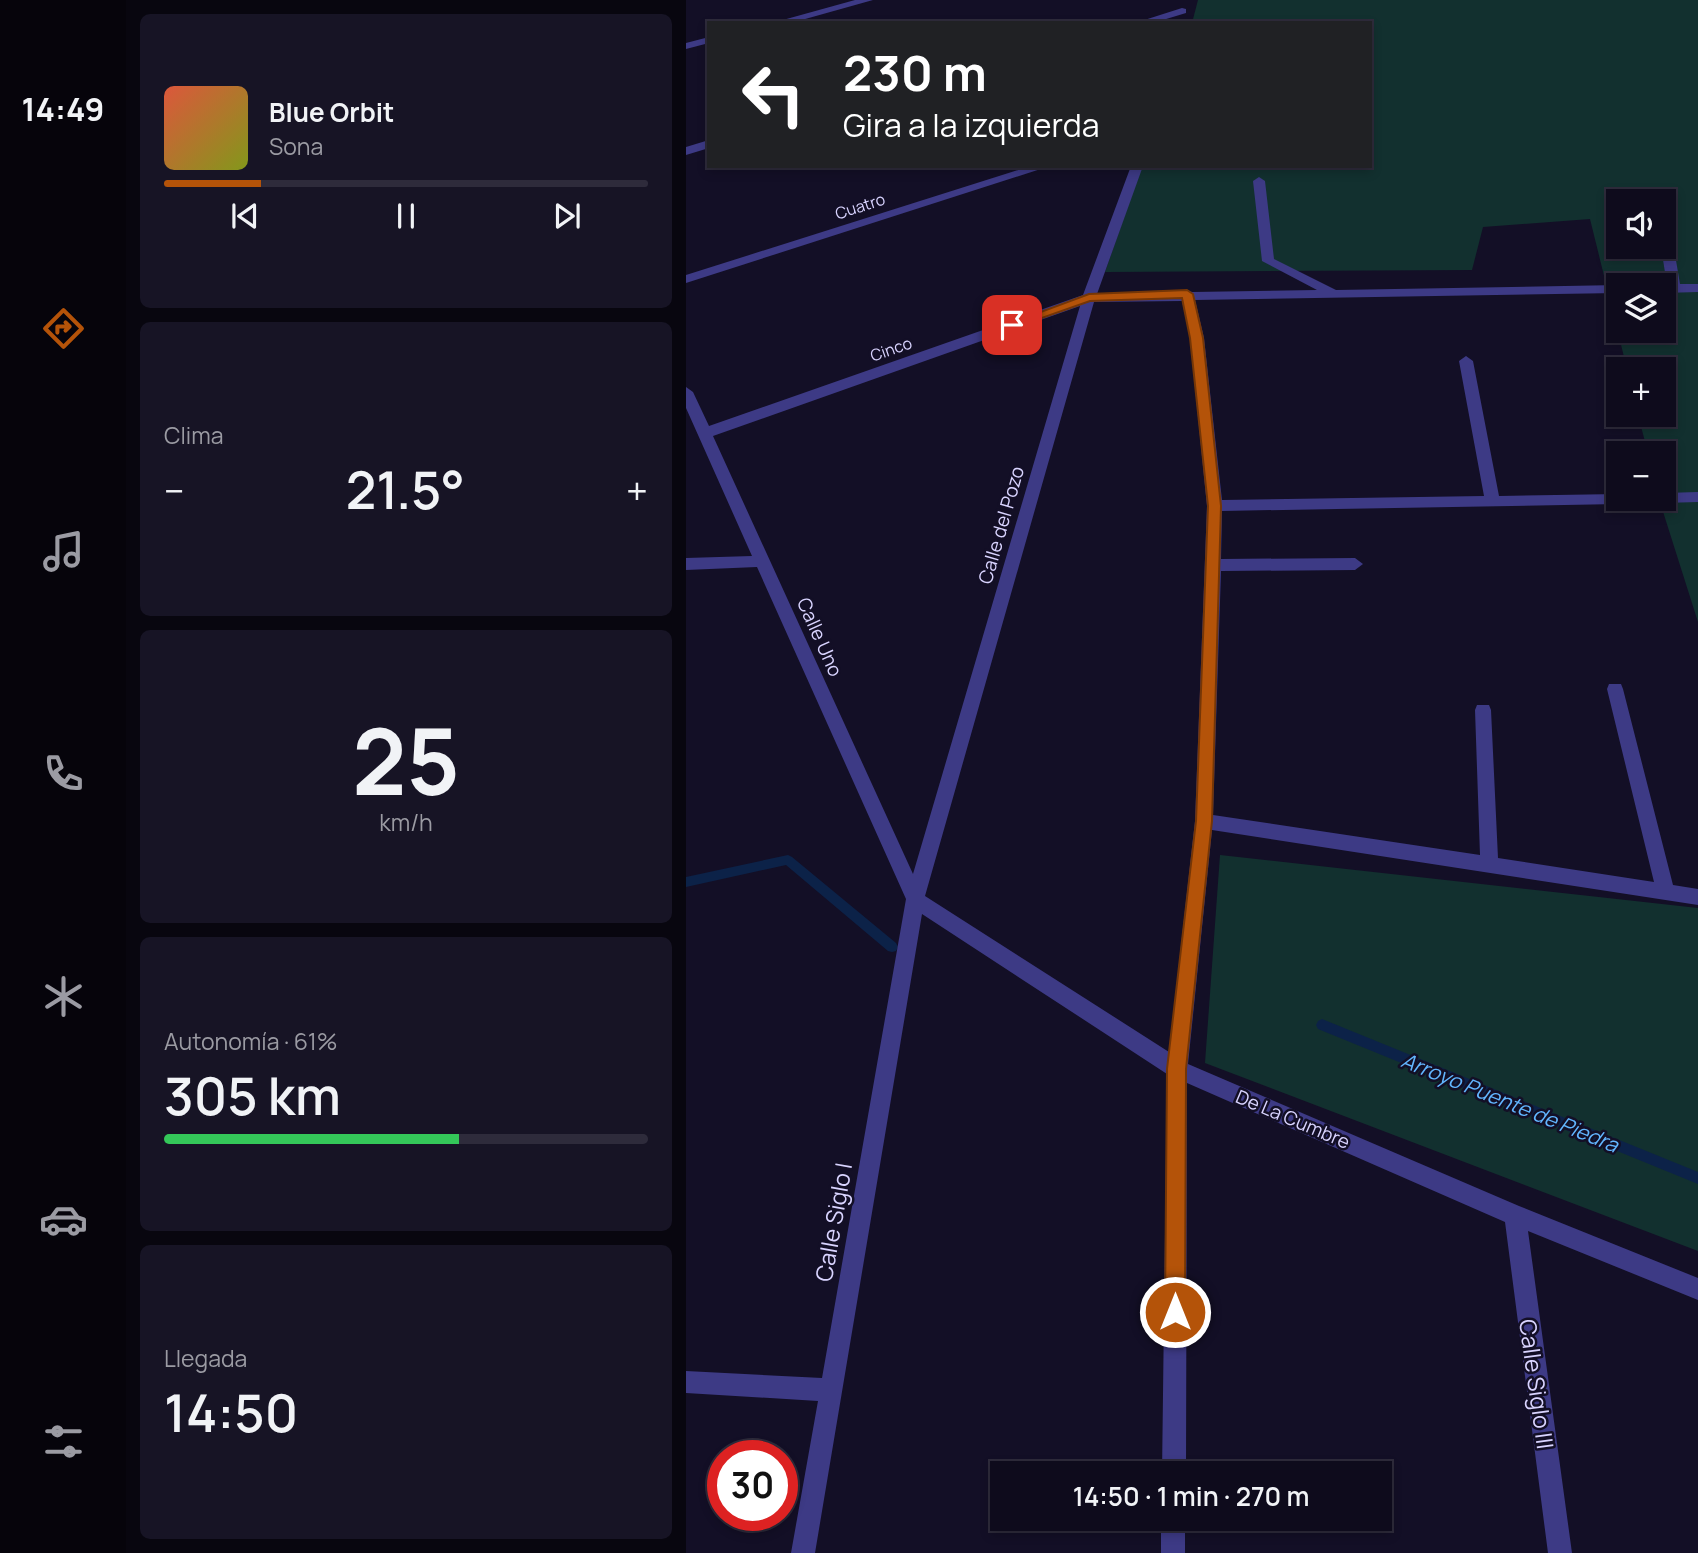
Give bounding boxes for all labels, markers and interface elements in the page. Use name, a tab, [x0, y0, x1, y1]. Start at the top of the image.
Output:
text: 230 m	[843, 39, 987, 106]
icon: left	[728, 49, 819, 140]
text: 14:49	[21, 87, 105, 131]
text: Blue Orbit	[269, 94, 394, 130]
text: Gira a la izquierda	[843, 103, 1099, 147]
text: Sona	[269, 130, 323, 162]
street label: Cuatro	[832, 188, 888, 224]
map controls	[1606, 189, 1676, 511]
button: sound	[1606, 189, 1676, 259]
icon: previous	[226, 197, 264, 235]
icon: pause	[387, 197, 425, 235]
icon: next	[548, 197, 586, 235]
button: layers	[1606, 273, 1676, 343]
pin	[982, 295, 1042, 355]
icon: directions	[39, 304, 88, 353]
icon: arrive	[993, 306, 1031, 344]
street label: Cinco	[867, 332, 915, 366]
button: +	[1606, 357, 1676, 427]
text: Clima	[164, 419, 223, 451]
button: −	[1606, 441, 1676, 511]
text: 21.5°	[346, 454, 465, 525]
street label: Calle del Pozo	[972, 463, 1030, 587]
text: −	[164, 464, 185, 516]
text: +	[626, 464, 648, 516]
icon: music	[39, 527, 88, 576]
street label: Calle Uno	[791, 593, 849, 681]
text: 25	[352, 698, 460, 822]
icon: phone	[39, 749, 88, 798]
text: km/h	[379, 806, 433, 838]
icon: climate	[39, 972, 88, 1021]
text: Autonomía · 61%	[164, 1025, 337, 1057]
water label: Arroyo Puente de Piedra	[1397, 1046, 1624, 1159]
text: 305 km	[164, 1060, 341, 1131]
street label: De La Cumbre	[1232, 1083, 1354, 1155]
street label: Calle Siglo I	[807, 1160, 859, 1284]
icon: car	[39, 1195, 88, 1244]
position arrow	[1138, 1275, 1212, 1349]
street label: Calle Siglo III	[1512, 1317, 1562, 1451]
text: Llegada	[164, 1342, 247, 1374]
text: 14:50	[164, 1377, 298, 1448]
icon: filters	[39, 1417, 88, 1466]
speed limit sign: 30	[707, 1440, 798, 1531]
text: 14:50 · 1 min · 270 m	[1073, 1478, 1309, 1514]

